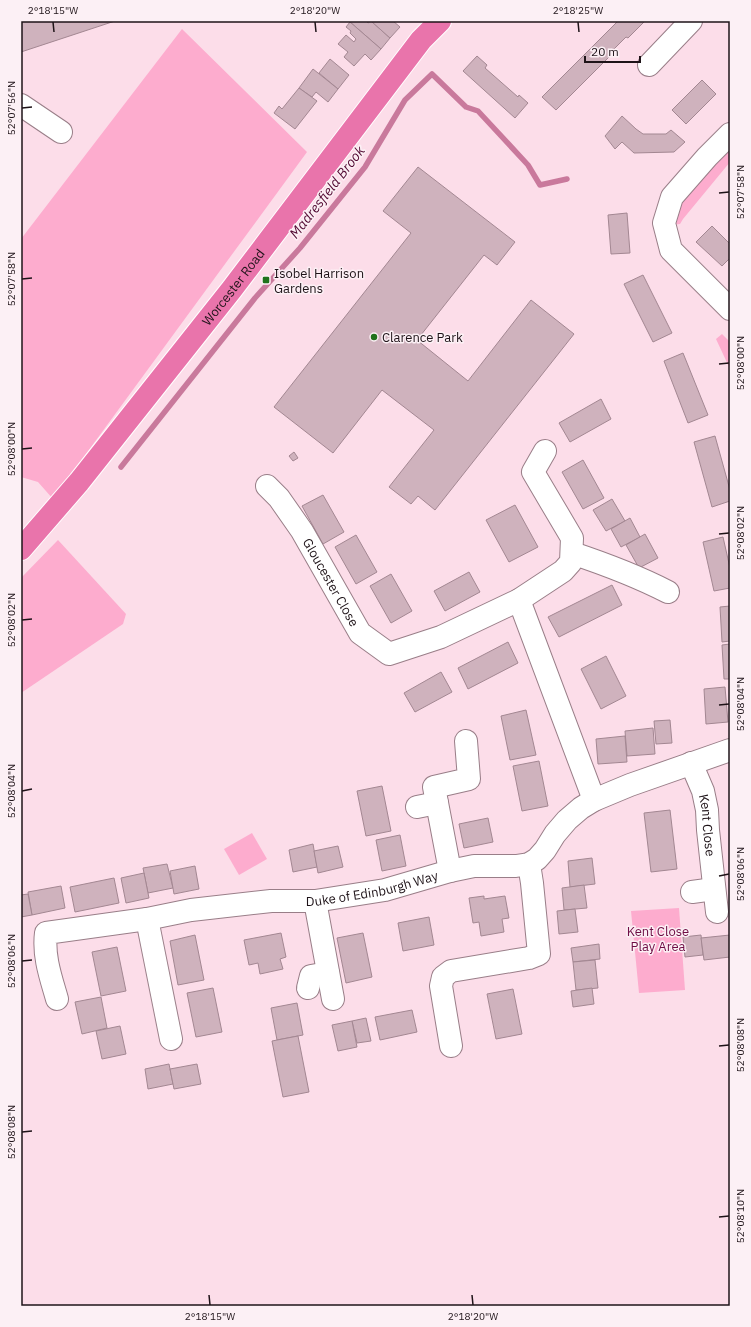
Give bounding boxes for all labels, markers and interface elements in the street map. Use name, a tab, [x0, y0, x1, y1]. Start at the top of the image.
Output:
text: 2°18'15"W	[28, 4, 78, 17]
text: 2°18'20"W	[290, 4, 340, 17]
text: 2°18'25"W	[553, 4, 603, 17]
scale bar	[585, 38, 640, 64]
text: 20 m	[591, 44, 619, 59]
text: 52°07'56"N	[5, 81, 18, 135]
water label: Madresfield Brook	[285, 142, 369, 242]
text: 52°07'58"N	[734, 165, 747, 219]
street label: Worcester Road	[198, 245, 268, 329]
text: 52°07'58"N	[5, 252, 18, 306]
place label: Isobel Harrison Gardens	[274, 265, 364, 297]
marker: Isobel Harrison Gardens	[261, 275, 271, 285]
place label: Clarence Park	[382, 329, 463, 346]
marker: Clarence Park	[369, 332, 379, 342]
text: 52°08'00"N	[734, 336, 747, 390]
text: 52°08'00"N	[5, 422, 18, 476]
text: 52°08'02"N	[734, 506, 747, 560]
street label: Gloucester Close	[299, 535, 363, 629]
text: 52°08'02"N	[5, 593, 18, 647]
text: 52°08'04"N	[734, 677, 747, 731]
text: 52°08'04"N	[5, 764, 18, 818]
street label: Kent Close	[695, 792, 719, 857]
text: 52°08'06"N	[734, 847, 747, 901]
street label: Duke of Edinburgh Way	[306, 866, 440, 910]
park label: Kent Close Play Area	[627, 923, 689, 955]
text: 52°08'06"N	[5, 934, 18, 988]
text: 52°08'08"N	[734, 1018, 747, 1072]
text: 52°08'08"N	[5, 1105, 18, 1159]
text: 52°08'10"N	[734, 1189, 747, 1243]
text: 2°18'15"W	[185, 1310, 235, 1323]
text: 2°18'20"W	[448, 1310, 498, 1323]

